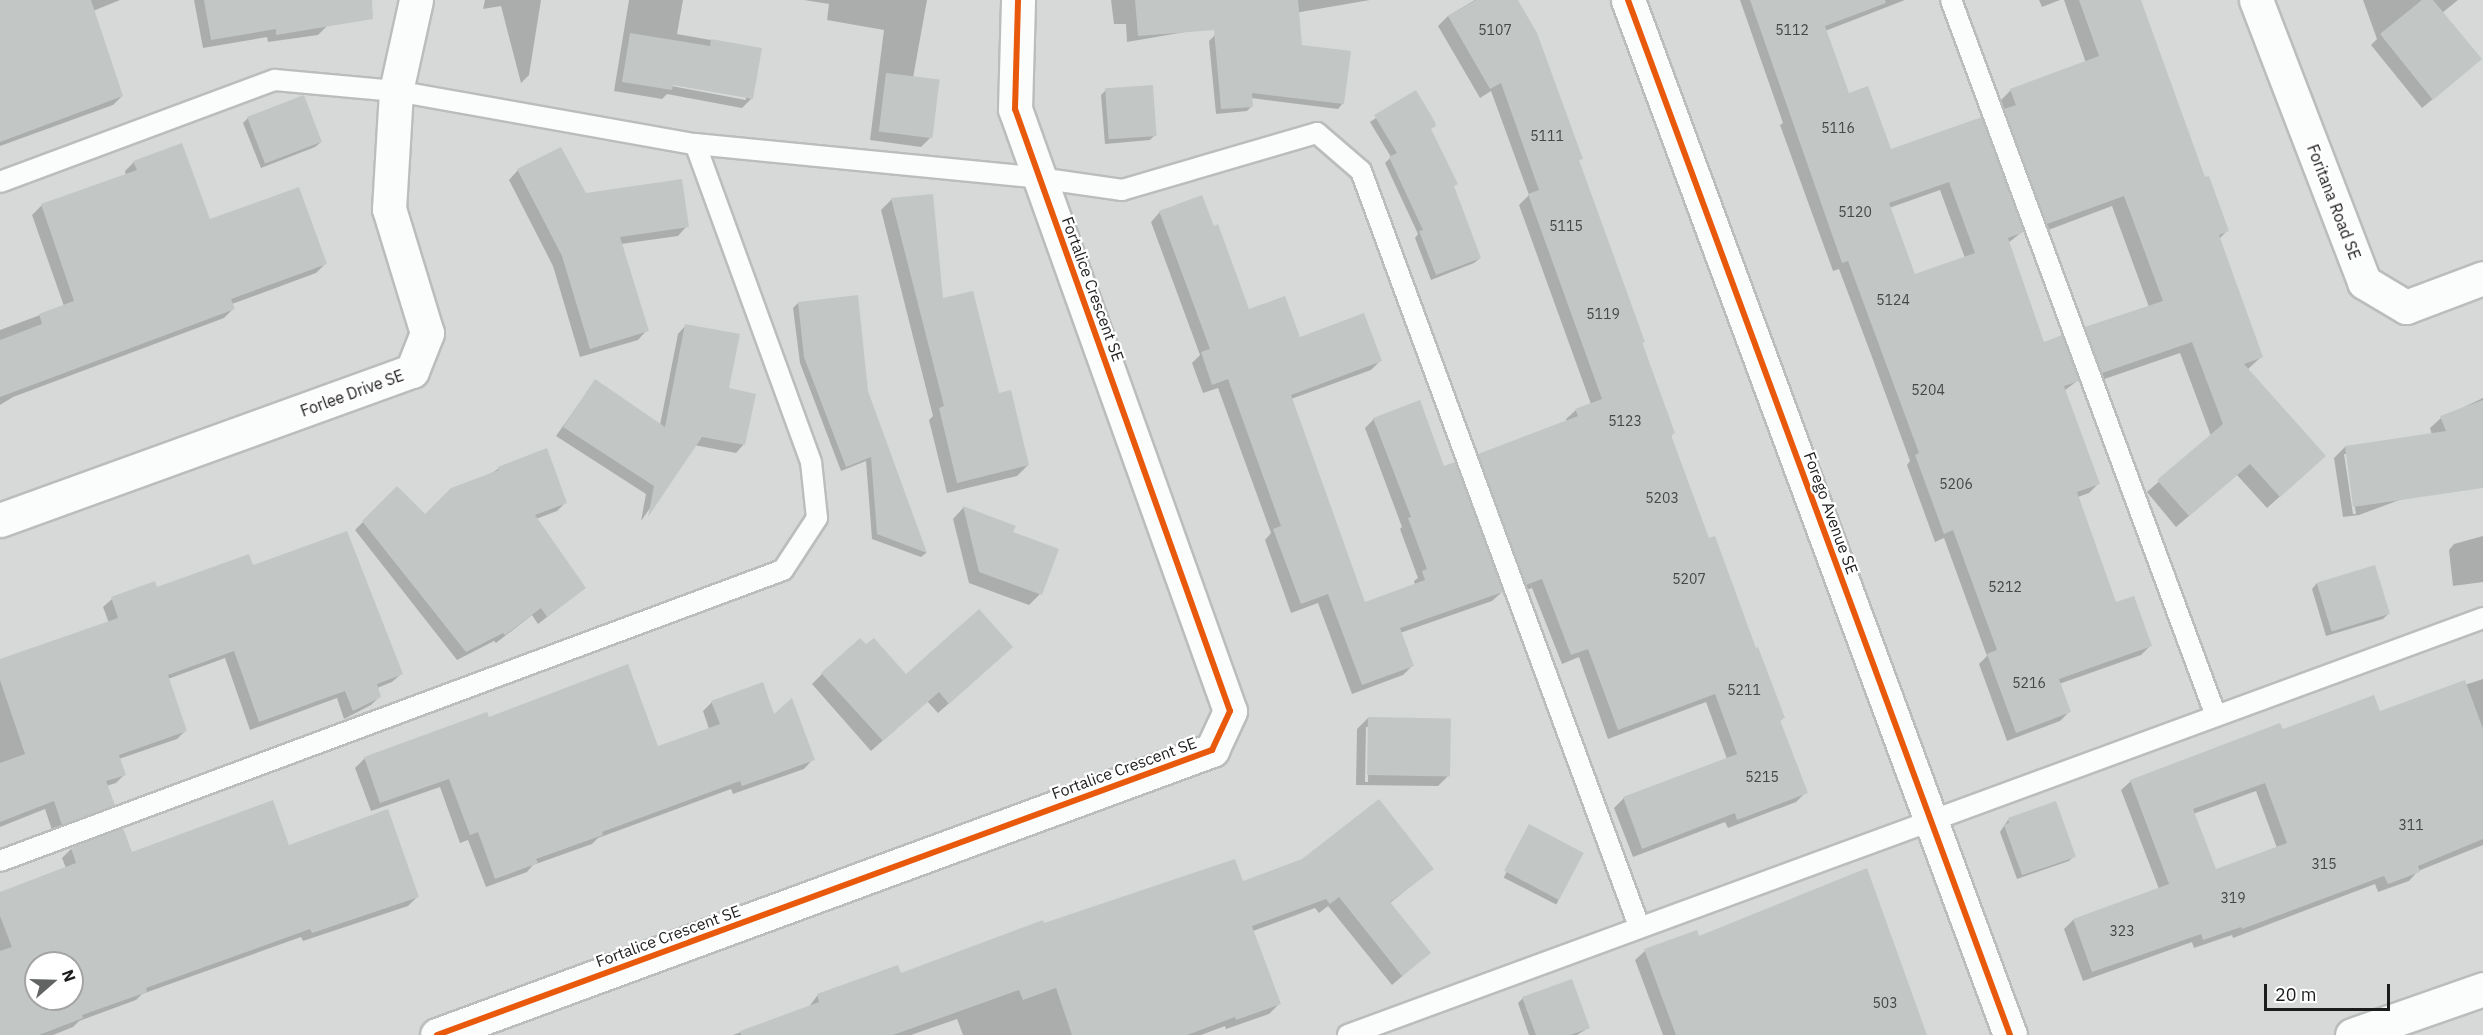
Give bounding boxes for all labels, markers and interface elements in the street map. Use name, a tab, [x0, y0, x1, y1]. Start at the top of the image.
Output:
house number: 5107	[1478, 22, 1512, 38]
house number: 5112	[1775, 22, 1809, 38]
house number: 5116	[1821, 120, 1855, 136]
house number: 5111	[1530, 128, 1564, 144]
street label: Foritana Road SE	[2303, 142, 2365, 262]
house number: 5120	[1838, 204, 1872, 220]
street label: Fortalice Crescent SE	[1058, 214, 1128, 364]
house number: 5115	[1549, 218, 1583, 234]
house number: 5124	[1876, 292, 1910, 308]
house number: 5119	[1586, 306, 1620, 322]
street label: Forlee Drive SE	[298, 365, 406, 421]
house number: 5204	[1911, 382, 1945, 398]
house number: 5123	[1608, 413, 1642, 429]
street label: Forego Avenue SE	[1800, 449, 1862, 577]
house number: 5206	[1939, 476, 1973, 492]
house number: 5203	[1645, 490, 1679, 506]
house number: 5207	[1672, 571, 1706, 587]
house number: 5212	[1988, 579, 2022, 595]
house number: 5216	[2012, 675, 2046, 691]
house number: 5211	[1727, 682, 1761, 698]
street label: Fortalice Crescent SE	[1049, 733, 1199, 803]
house number: 5215	[1745, 769, 1779, 785]
house number: 311	[2398, 817, 2424, 833]
house number: 315	[2311, 856, 2337, 872]
house number: 319	[2220, 890, 2246, 906]
street label: Fortalice Crescent SE	[593, 901, 743, 971]
house number: 323	[2109, 923, 2135, 939]
north arrow	[24, 951, 84, 1011]
text: N	[58, 967, 80, 984]
scale bar	[2267, 972, 2393, 1010]
text: 20 m	[2275, 983, 2317, 1006]
house number: 503	[1872, 995, 1898, 1011]

